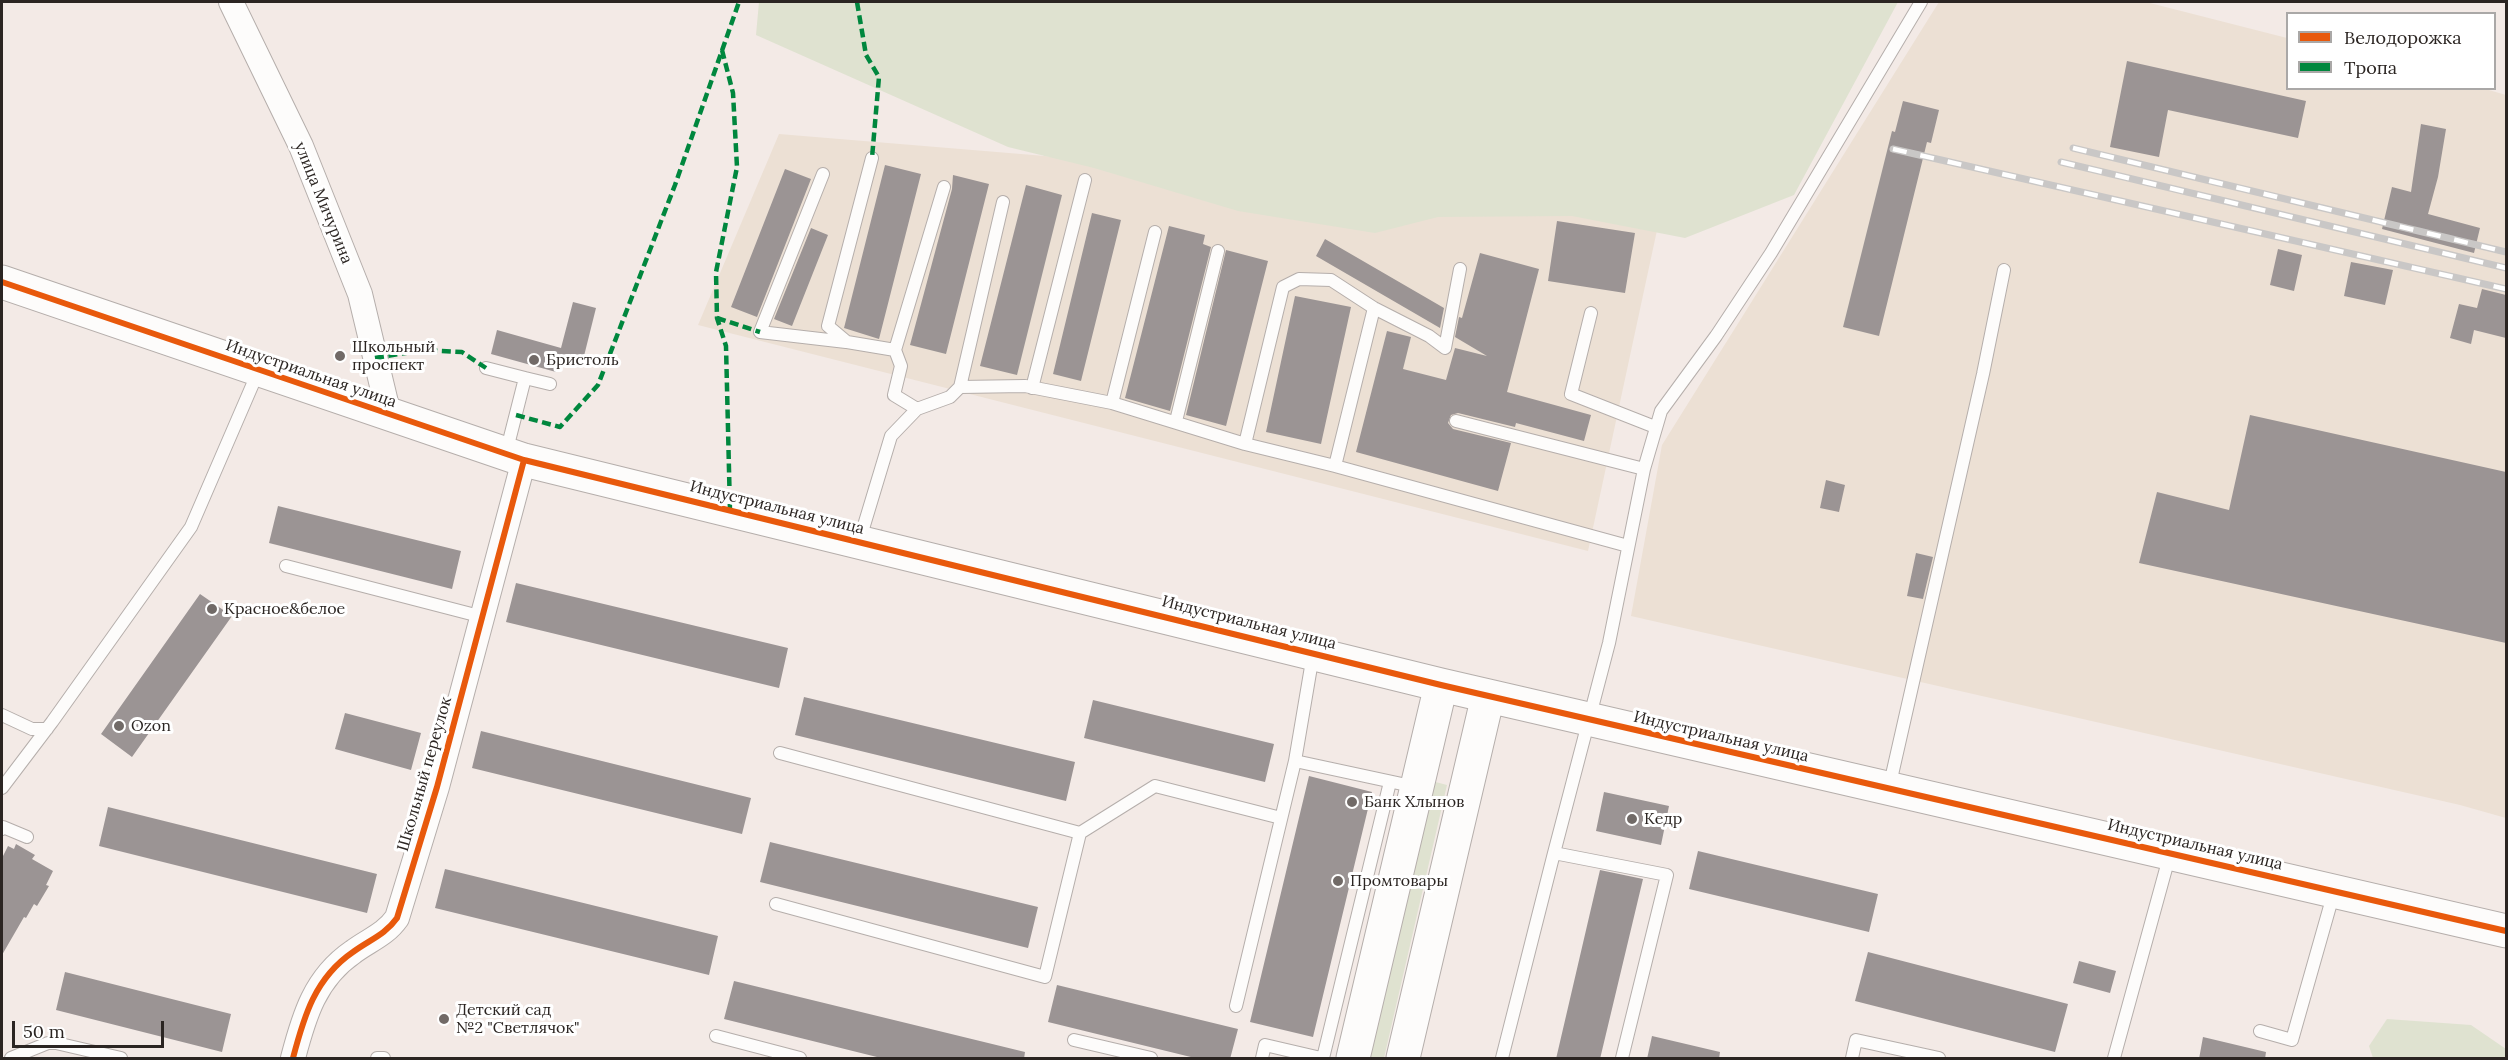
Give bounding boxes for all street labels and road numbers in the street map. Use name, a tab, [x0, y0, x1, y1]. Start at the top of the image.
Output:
street label: улица Мичурина	[290, 139, 356, 267]
street label: Индустриальная улица	[223, 336, 399, 412]
street label: Индустриальная улица	[688, 477, 866, 539]
street label: Индустриальная улица	[1160, 592, 1338, 654]
street label: Школьный переулок	[394, 694, 456, 854]
street label: Индустриальная улица	[1632, 707, 1810, 767]
street label: Индустриальная улица	[2106, 815, 2284, 875]

